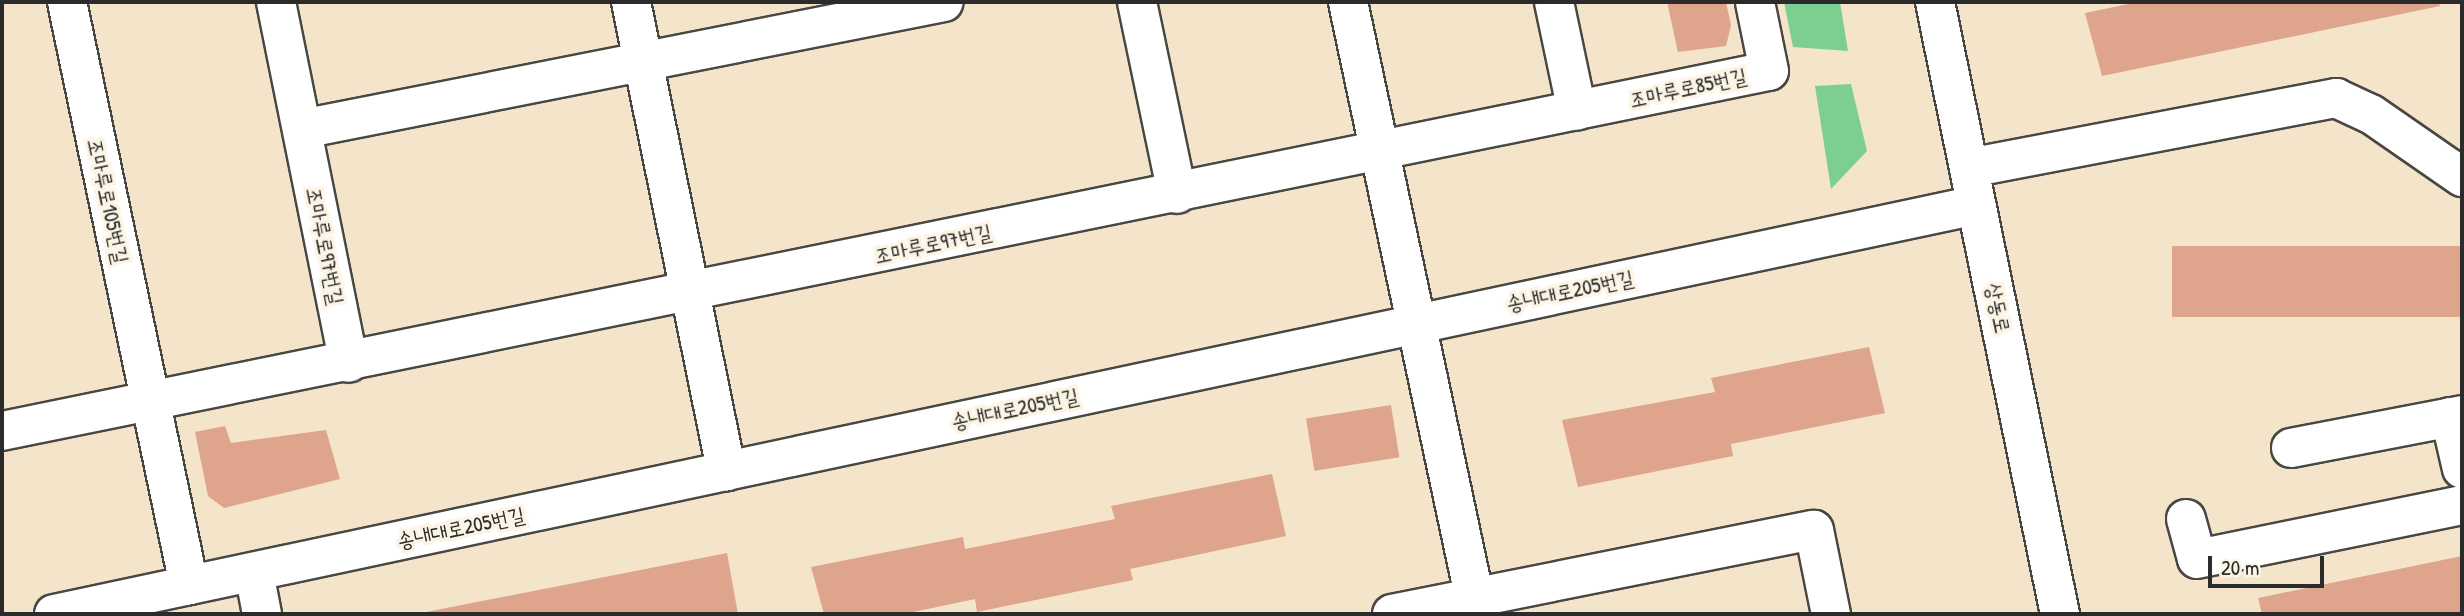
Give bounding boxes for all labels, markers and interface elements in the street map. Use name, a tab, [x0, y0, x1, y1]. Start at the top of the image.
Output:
street label: 조마루로85번길	[1627, 63, 1749, 113]
street label: 조마루로105번길	[82, 136, 134, 266]
street label: 조마루로97번길	[301, 185, 349, 307]
street label: 조마루로97번길	[872, 219, 994, 269]
street label: 송내대로205번길	[1504, 265, 1636, 317]
street label: 상동로	[1980, 281, 2016, 335]
street label: 송내대로205번길	[949, 383, 1081, 435]
street label: 송내대로205번길	[395, 502, 527, 554]
scale bar	[2212, 542, 2328, 586]
text: 20 m	[2221, 553, 2259, 582]

